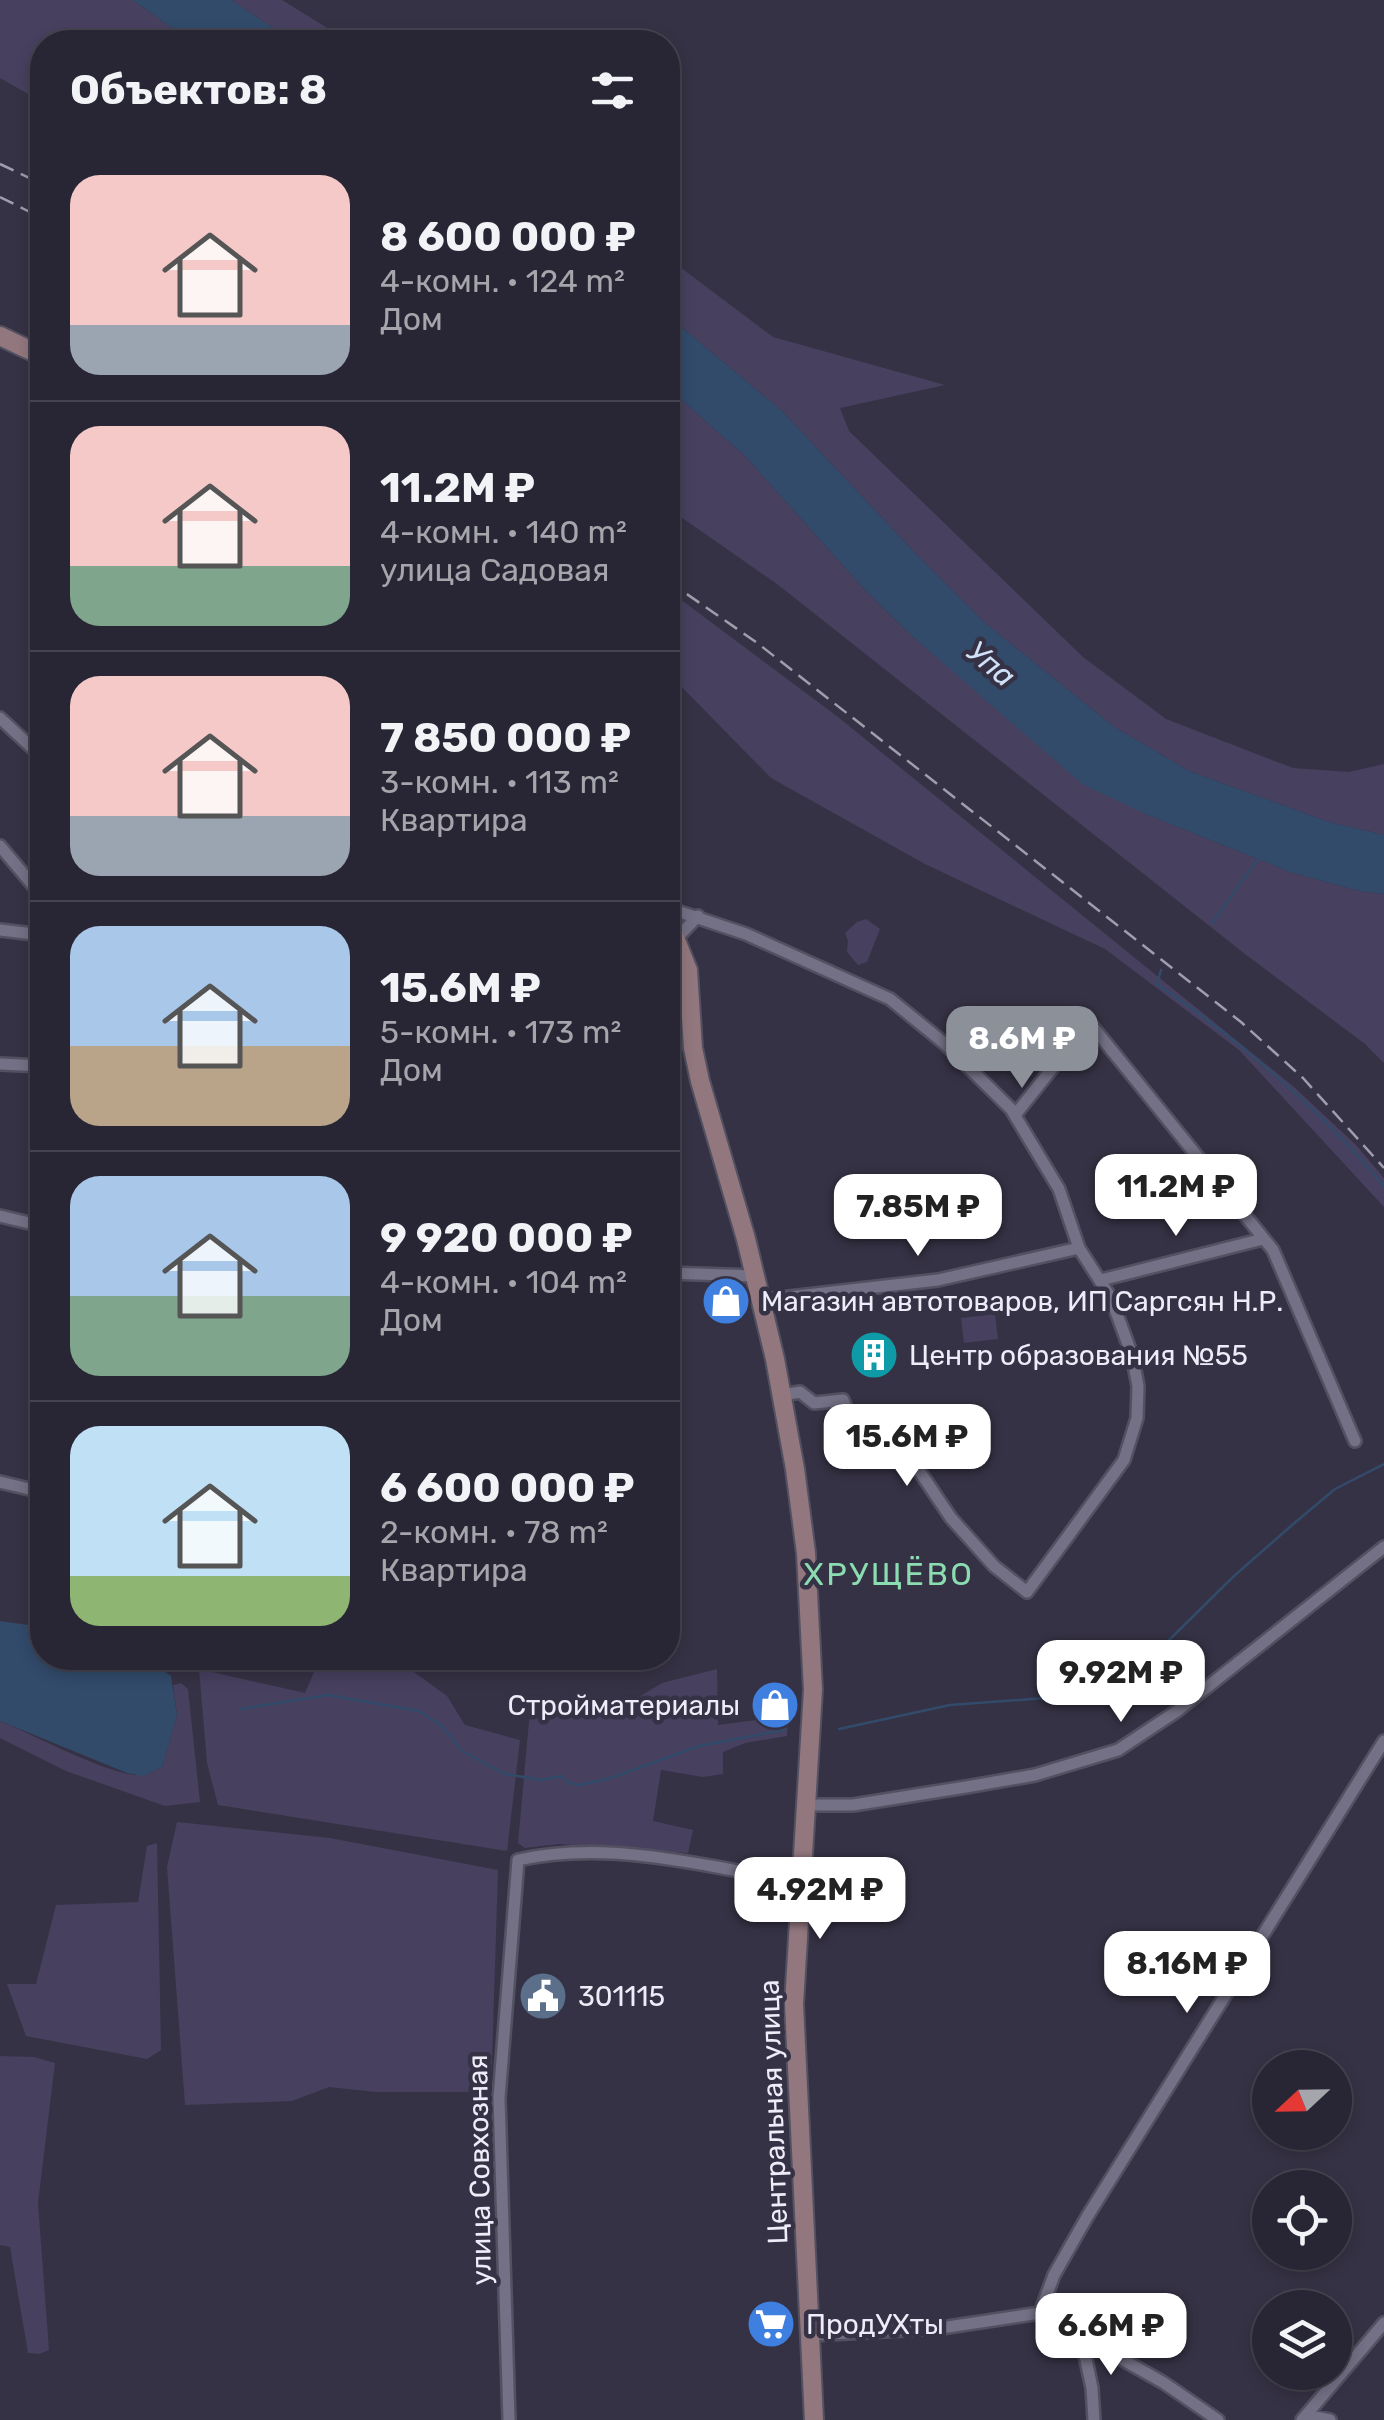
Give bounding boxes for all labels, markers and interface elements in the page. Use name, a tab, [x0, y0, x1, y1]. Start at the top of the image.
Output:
icon: filters	[585, 63, 640, 118]
text: Объектов: 8	[70, 65, 327, 115]
text: 8 600 000 ₽	[380, 212, 636, 262]
icon: home	[150, 215, 270, 335]
text: 4-комн. · 124 m²	[380, 262, 625, 300]
text: Дом	[380, 300, 443, 338]
text: 11.2M ₽	[380, 463, 535, 513]
icon: home	[150, 466, 270, 586]
text: 4-комн. · 140 m²	[380, 513, 627, 551]
text: улица Садовая	[380, 551, 609, 589]
water label: Упа	[960, 634, 1022, 694]
text: 7 850 000 ₽	[380, 713, 631, 763]
icon: home	[150, 716, 270, 836]
text: 3-комн. · 113 m²	[380, 763, 619, 801]
text: Квартира	[380, 801, 528, 839]
text: 15.6M ₽	[380, 963, 541, 1013]
icon: home	[150, 966, 270, 1086]
pin: 8.6M ₽	[941, 1006, 1103, 1091]
text: 5-комн. · 173 m²	[380, 1013, 621, 1051]
text: 8.6M ₽	[968, 1019, 1076, 1057]
text: Дом	[380, 1051, 443, 1089]
pin: 11.2M ₽	[1084, 1154, 1268, 1239]
text: 11.2M ₽	[1117, 1167, 1235, 1205]
pin: 7.85M ₽	[826, 1174, 1010, 1259]
text: 7.85M ₽	[856, 1187, 980, 1225]
text: 9 920 000 ₽	[380, 1213, 633, 1263]
icon: home	[150, 1216, 270, 1336]
text: 4-комн. · 104 m²	[380, 1263, 627, 1301]
shop icon: Магазин автотоваров, ИП Саргсян Н.Р.	[700, 1275, 752, 1327]
place label: Магазин автотоваров, ИП Саргсян Н.Р.	[761, 1285, 1283, 1318]
text: Дом	[380, 1301, 443, 1339]
building icon: Центр образования №55	[848, 1329, 900, 1381]
place label: Центр образования №55	[909, 1339, 1248, 1372]
pin: 15.6M ₽	[815, 1404, 999, 1489]
text: 15.6M ₽	[846, 1417, 968, 1455]
text: 6 600 000 ₽	[380, 1463, 635, 1513]
icon: home	[150, 1466, 270, 1586]
text: 2-комн. · 78 m²	[380, 1513, 608, 1551]
text: Квартира	[380, 1551, 528, 1589]
district label: ХРУЩЁВО	[804, 1555, 974, 1593]
pin: 9.92M ₽	[1029, 1640, 1213, 1725]
text: 9.92M ₽	[1059, 1653, 1183, 1691]
shop icon: Стройматериалы	[749, 1679, 801, 1731]
place label: Стройматериалы	[507, 1689, 740, 1722]
pin: 4.92M ₽	[728, 1857, 912, 1942]
text: 4.92M ₽	[756, 1870, 884, 1908]
pin: 8.16M ₽	[1095, 1931, 1279, 2016]
text: 8.16M ₽	[1126, 1944, 1248, 1982]
public building icon: 301115	[517, 1970, 569, 2022]
street label: Центральная улица	[752, 1979, 795, 2245]
place label: 301115	[578, 1980, 665, 2013]
north arrow	[1252, 2050, 1352, 2150]
map controls	[1252, 2050, 1352, 2390]
street label: улица Совхозная	[461, 2054, 498, 2286]
button: locate	[1252, 2170, 1352, 2270]
button: layers	[1252, 2290, 1352, 2390]
pin: 6.6M ₽	[1030, 2293, 1192, 2378]
supermarket icon: ПродУХты	[745, 2298, 797, 2350]
text: 6.6M ₽	[1058, 2306, 1164, 2344]
place label: ПродУХты	[806, 2308, 944, 2341]

